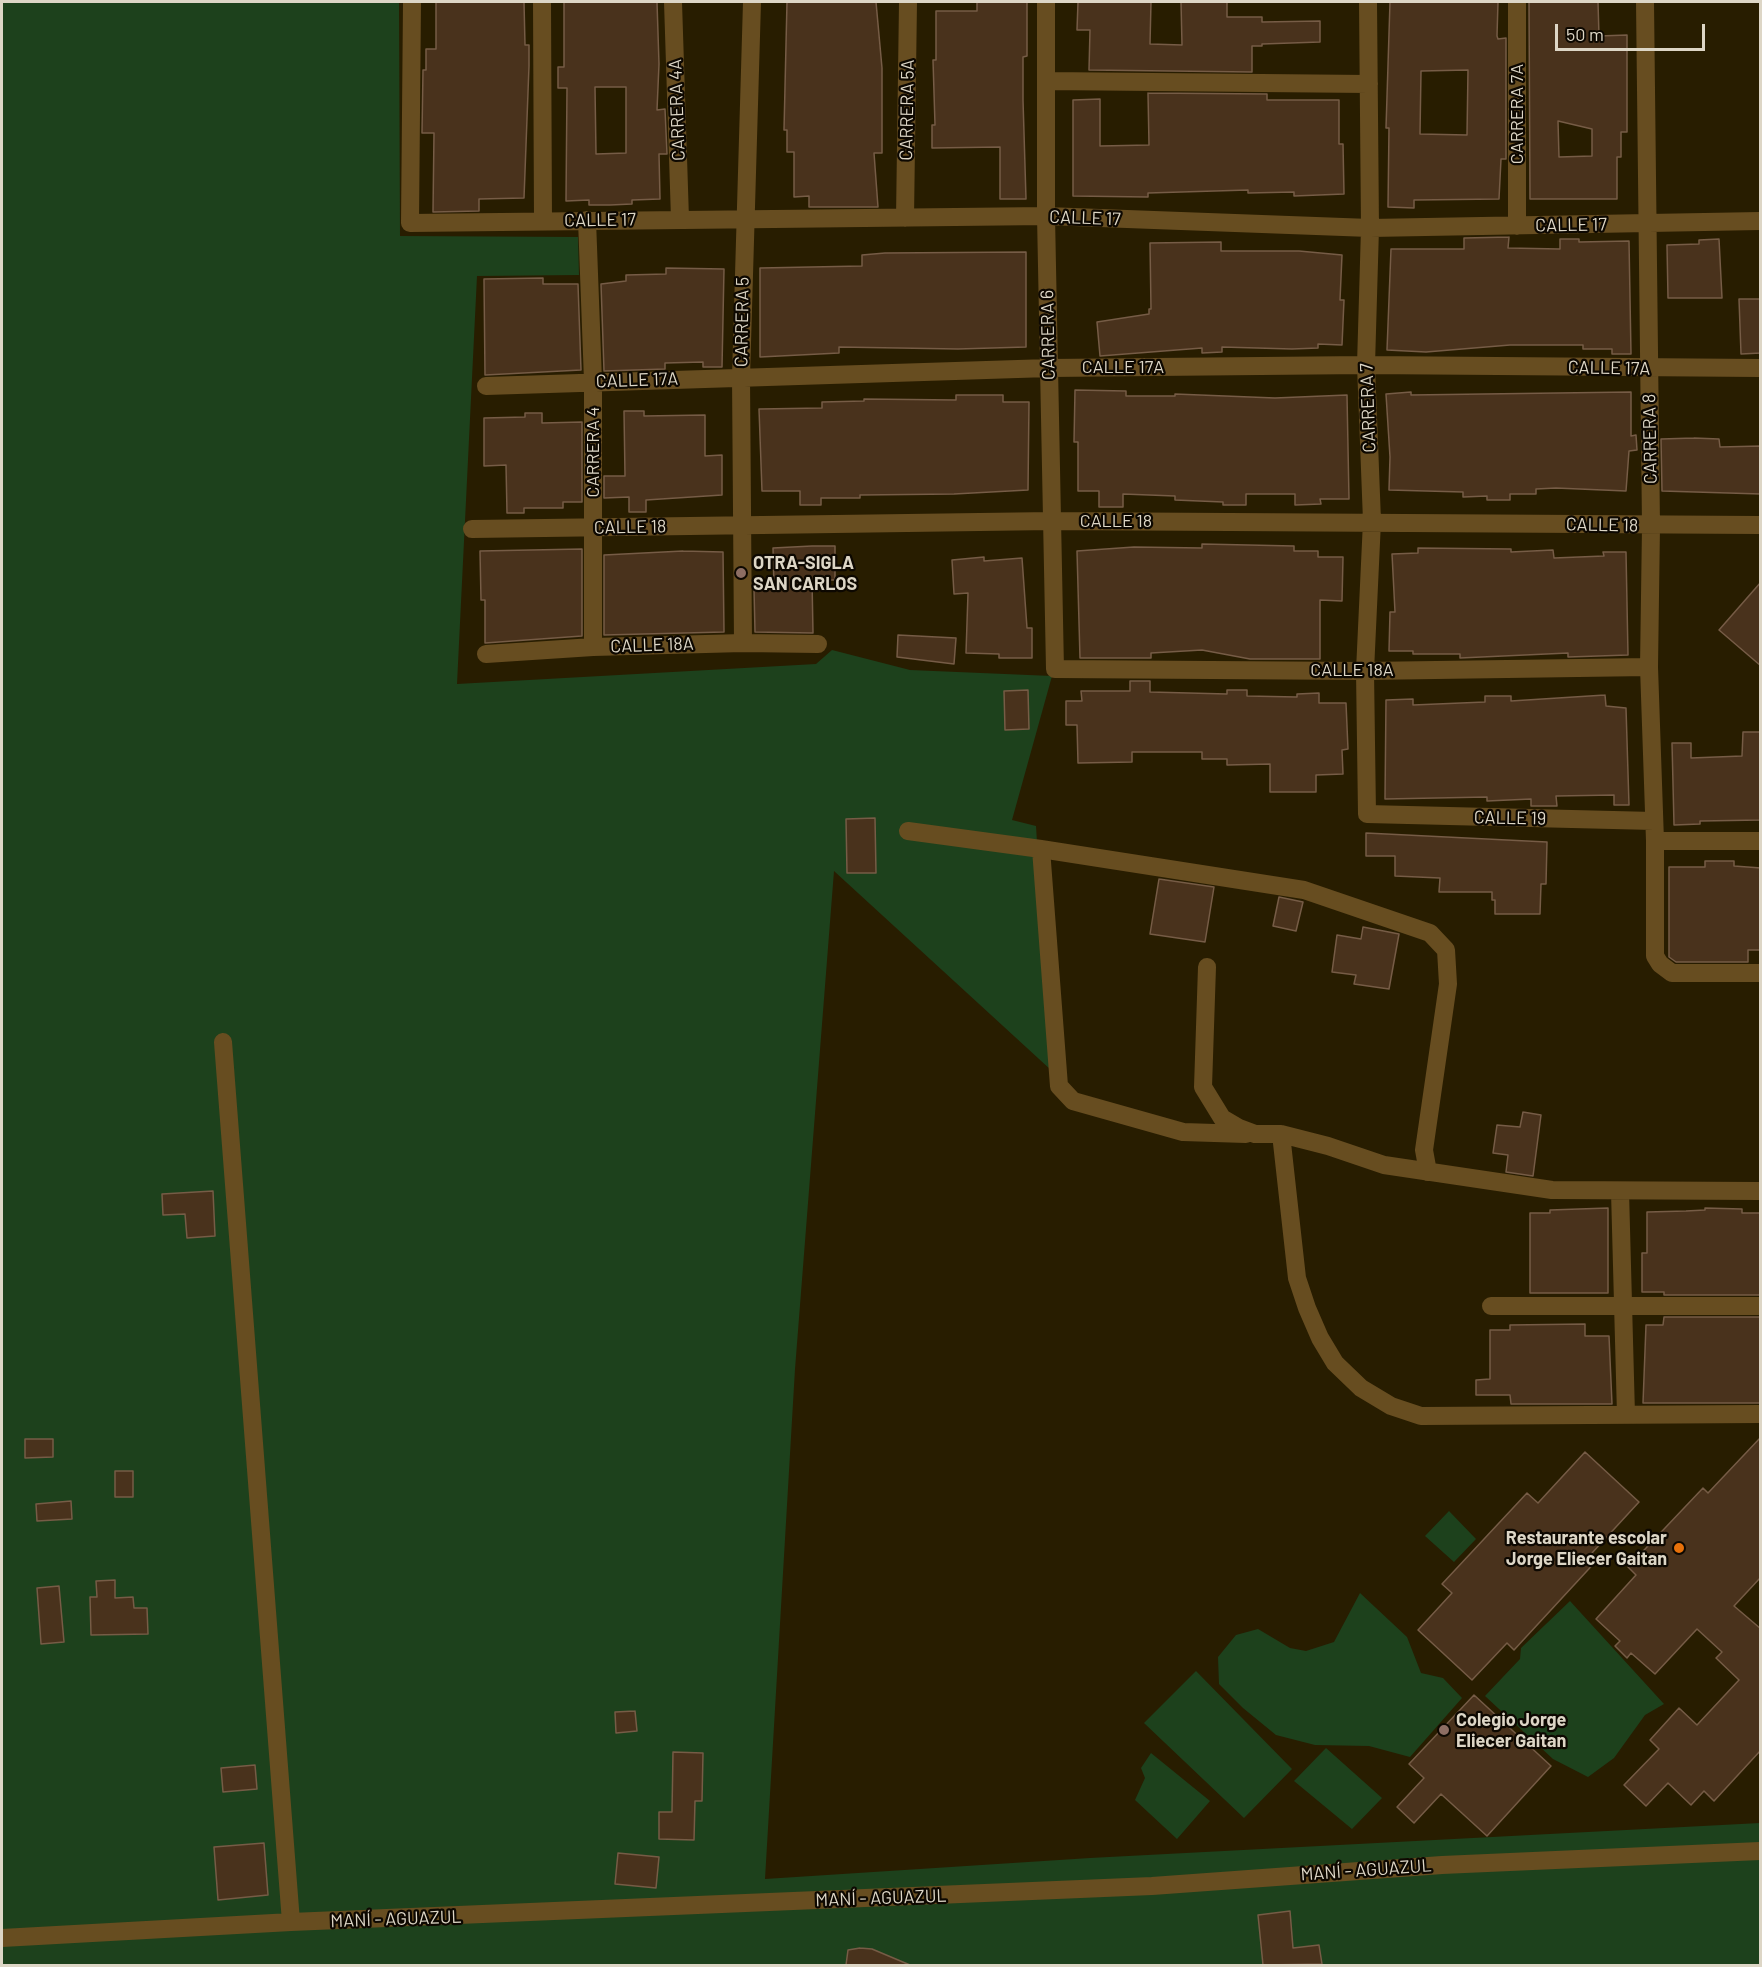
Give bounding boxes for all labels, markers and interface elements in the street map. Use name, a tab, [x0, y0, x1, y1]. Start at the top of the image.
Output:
scale bar	[1558, 12, 1708, 50]
text: 50 m	[1566, 23, 1604, 45]
street label: CARRERA 4A	[664, 59, 690, 161]
street label: CARRERA 5A	[895, 59, 919, 161]
street label: CARRERA 7A	[1506, 64, 1528, 164]
street label: CALLE 17	[1049, 206, 1121, 230]
street label: CALLE 17	[564, 209, 636, 231]
street label: CALLE 17	[1535, 214, 1607, 236]
street label: CARRERA 5	[730, 277, 754, 367]
street label: CARRERA 6	[1036, 290, 1060, 380]
street label: CALLE 17A	[1082, 356, 1164, 378]
street label: CALLE 17A	[1568, 356, 1650, 380]
street label: CARRERA 7	[1356, 363, 1380, 453]
street label: CALLE 17A	[595, 368, 679, 392]
street label: CARRERA 8	[1638, 394, 1662, 484]
street label: CARRERA 4	[582, 407, 604, 497]
street label: CALLE 18	[1080, 510, 1152, 532]
street label: CALLE 18	[1566, 514, 1638, 536]
street label: CALLE 18	[594, 516, 666, 538]
place label: OTRA-SIGLA SAN CARLOS	[753, 552, 857, 594]
marker: OTRA-SIGLA SAN CARLOS	[734, 566, 748, 580]
street label: CALLE 18A	[610, 633, 694, 657]
street label: CALLE 18A	[1310, 659, 1394, 681]
street label: CALLE 19	[1474, 807, 1546, 829]
place label: Restaurante escolar Jorge Eliecer Gaitan	[1506, 1527, 1667, 1570]
marker: Restaurante escolar Jorge Eliecer Gaitan	[1672, 1541, 1686, 1555]
place label: Colegio Jorge Eliecer Gaitan	[1456, 1709, 1566, 1752]
marker: Colegio Jorge Eliecer Gaitan	[1437, 1723, 1451, 1737]
street label: MANÍ - AGUAZUL	[1300, 1855, 1432, 1885]
street label: MANÍ - AGUAZUL	[815, 1885, 947, 1911]
street label: MANÍ - AGUAZUL	[330, 1906, 462, 1932]

